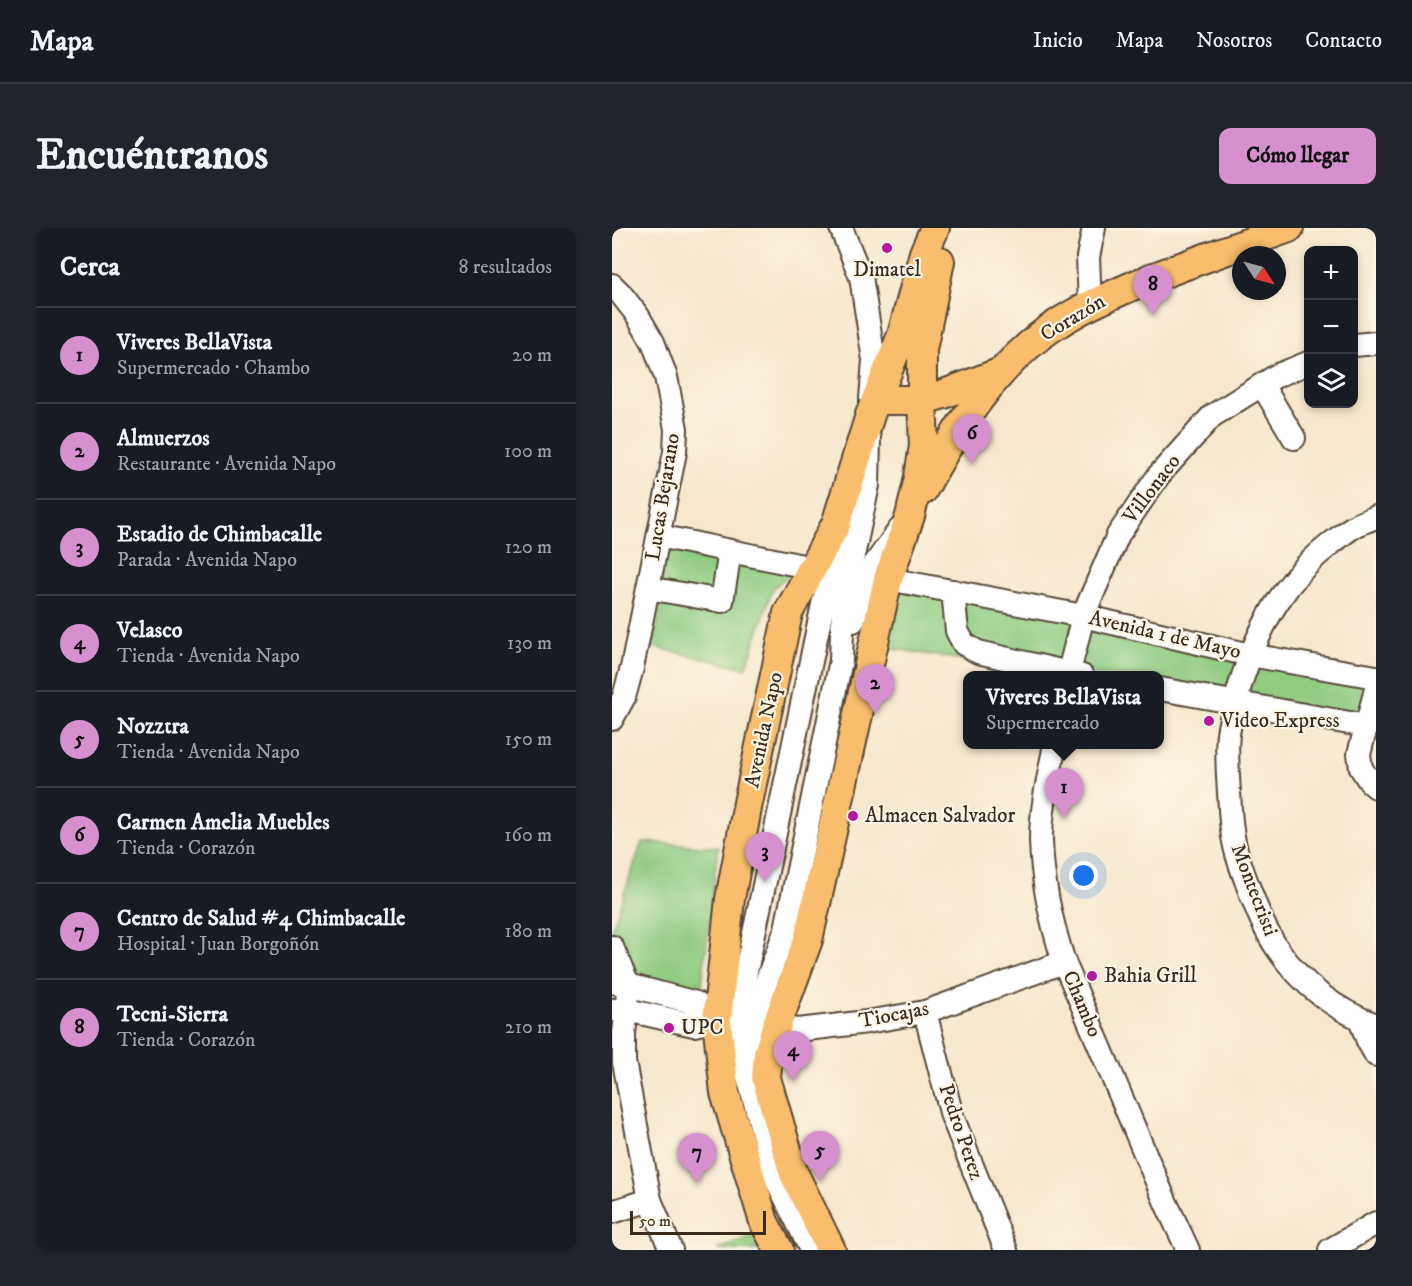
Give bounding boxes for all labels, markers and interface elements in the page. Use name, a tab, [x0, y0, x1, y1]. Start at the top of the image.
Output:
text: Mapa	[30, 24, 93, 59]
text: Inicio	[1033, 28, 1083, 54]
text: Mapa	[1116, 28, 1163, 54]
text: Nosotros	[1196, 28, 1272, 54]
text: Contacto	[1305, 28, 1382, 54]
button: Cómo llegar	[1219, 128, 1376, 184]
text: Encuéntranos	[36, 130, 268, 182]
marker: Dimatel	[880, 241, 894, 255]
north arrow	[1232, 246, 1286, 300]
map controls	[1304, 246, 1358, 408]
button: +	[1304, 246, 1358, 300]
text: Cerca	[60, 251, 120, 284]
text: 8 resultados	[458, 255, 552, 280]
place label: Dimatel	[853, 257, 921, 283]
pin: 8	[1134, 266, 1172, 315]
street label: Corazón	[1036, 289, 1110, 347]
button: −	[1304, 300, 1358, 354]
text: Viveres BellaVista	[117, 329, 272, 356]
text: 1	[76, 343, 83, 368]
text: 20 m	[512, 343, 552, 368]
button: layers	[1304, 354, 1358, 408]
text: Supermercado · Chambo	[117, 356, 310, 381]
pin: 6	[952, 414, 992, 464]
text: Almuerzos	[117, 425, 210, 452]
street label: Lucas Bejarano	[640, 431, 686, 563]
text: 2	[75, 439, 84, 464]
text: 100 m	[504, 439, 552, 464]
street label: Villonaco	[1117, 449, 1187, 530]
text: Restaurante · Avenida Napo	[117, 452, 336, 477]
text: Estadio de Chimbacalle	[117, 521, 322, 548]
text: 3	[76, 535, 83, 560]
text: 120 m	[505, 535, 552, 560]
text: Parada · Avenida Napo	[117, 548, 297, 573]
street label: Avenida 1 de Mayo	[1087, 605, 1243, 665]
text: Velasco	[117, 617, 182, 644]
text: 4	[74, 631, 85, 656]
text: 130 m	[507, 631, 552, 656]
text: Tienda · Avenida Napo	[117, 644, 300, 669]
pin: 2	[856, 664, 894, 714]
street label: Avenida Napo	[739, 670, 789, 790]
popup	[963, 671, 1164, 749]
text: Viveres BellaVista	[986, 684, 1141, 711]
place label: Video Express	[1220, 708, 1340, 734]
text: Supermercado	[986, 711, 1099, 736]
text: Nozztra	[117, 713, 189, 740]
marker: Video Express	[1202, 714, 1216, 728]
text: 5	[75, 727, 84, 752]
text: 150 m	[505, 727, 552, 752]
text: Tienda · Avenida Napo	[117, 740, 300, 765]
pin: 1	[1044, 768, 1084, 818]
place label: Almacen Salvador	[865, 803, 1015, 829]
text: Carmen Amelia Muebles	[117, 809, 330, 836]
marker: Almacen Salvador	[846, 809, 860, 823]
text: 6	[74, 823, 85, 848]
text: 160 m	[504, 823, 552, 848]
pin: 3	[746, 832, 784, 882]
text: Tienda · Corazón	[117, 836, 256, 861]
street label: Montecristi	[1225, 840, 1283, 940]
your location	[1069, 861, 1098, 890]
text: Centro de Salud #4 Chimbacalle	[117, 905, 405, 932]
text: 7	[74, 919, 85, 944]
text: 180 m	[505, 919, 552, 944]
text: Hospital · Juan Borgoñón	[117, 932, 320, 957]
place label: Bahia Grill	[1104, 963, 1197, 989]
street label: Chambo	[1056, 967, 1108, 1041]
marker: Bahia Grill	[1085, 969, 1099, 983]
street label: Tiocajas	[857, 996, 931, 1034]
text: Tecni-Sierra	[117, 1001, 228, 1028]
text: 8	[74, 1015, 85, 1040]
text: 210 m	[505, 1015, 552, 1040]
place label: UPC	[681, 1015, 723, 1041]
marker: UPC	[662, 1021, 676, 1035]
text: Tienda · Corazón	[117, 1028, 256, 1053]
pin: 4	[774, 1032, 813, 1081]
street label: Pedro Perez	[932, 1081, 990, 1183]
pin: 5	[800, 1132, 840, 1181]
pin: 7	[678, 1134, 716, 1183]
scale bar	[630, 1208, 766, 1236]
text: 50 m	[639, 1211, 671, 1231]

